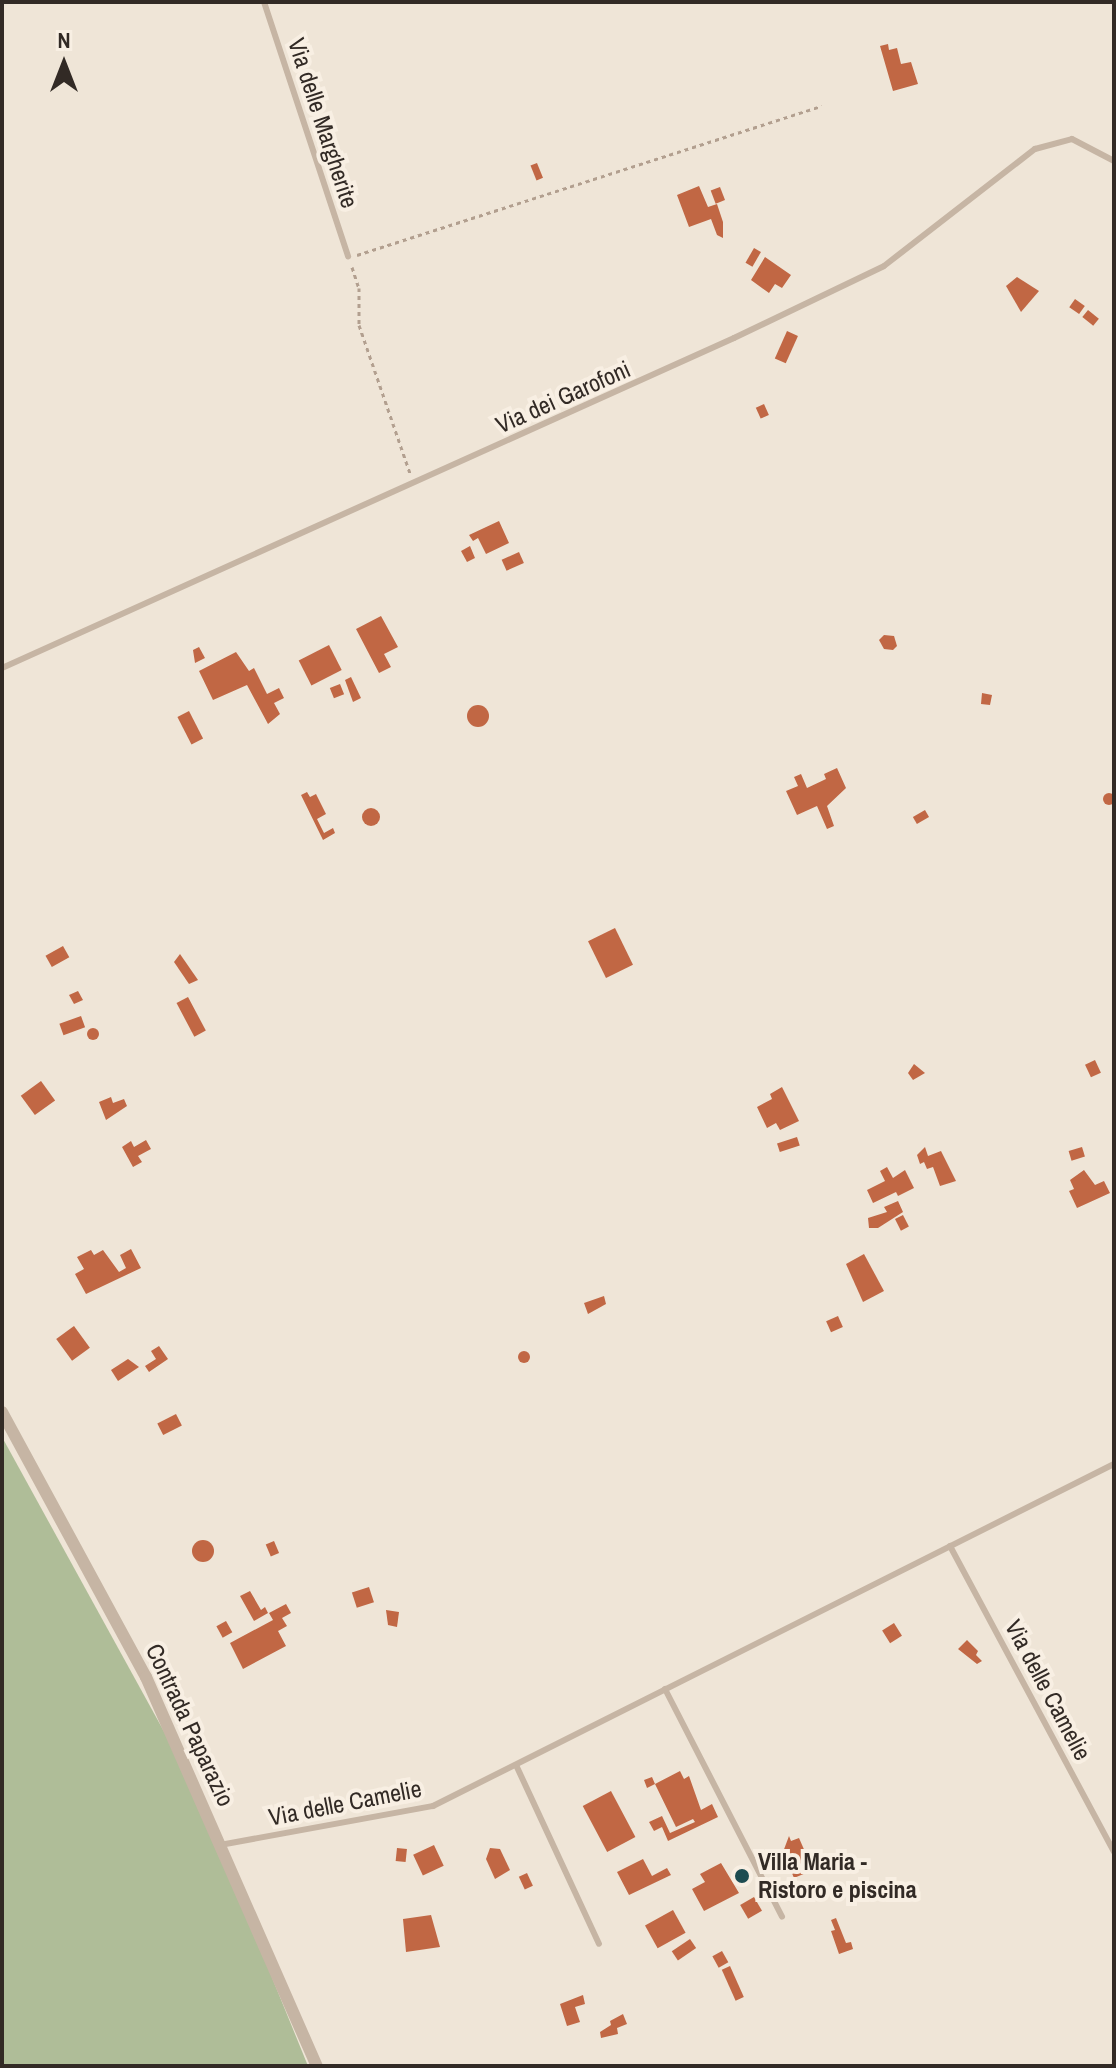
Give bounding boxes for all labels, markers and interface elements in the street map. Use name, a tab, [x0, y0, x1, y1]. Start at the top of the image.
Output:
north arrow	[24, 24, 104, 104]
text: N	[57, 25, 71, 55]
street label: Via delle Margherite	[282, 34, 364, 212]
street label: Via dei Garofoni	[491, 355, 635, 439]
street label: Via delle Camelie	[999, 1615, 1097, 1765]
street label: Contrada Paparazio	[140, 1639, 240, 1811]
street label: Via delle Camelie	[266, 1774, 424, 1832]
place label: Villa Maria - Ristoro e piscina	[758, 1848, 917, 1904]
marker: Villa Maria - Ristoro e piscina	[733, 1867, 751, 1885]

